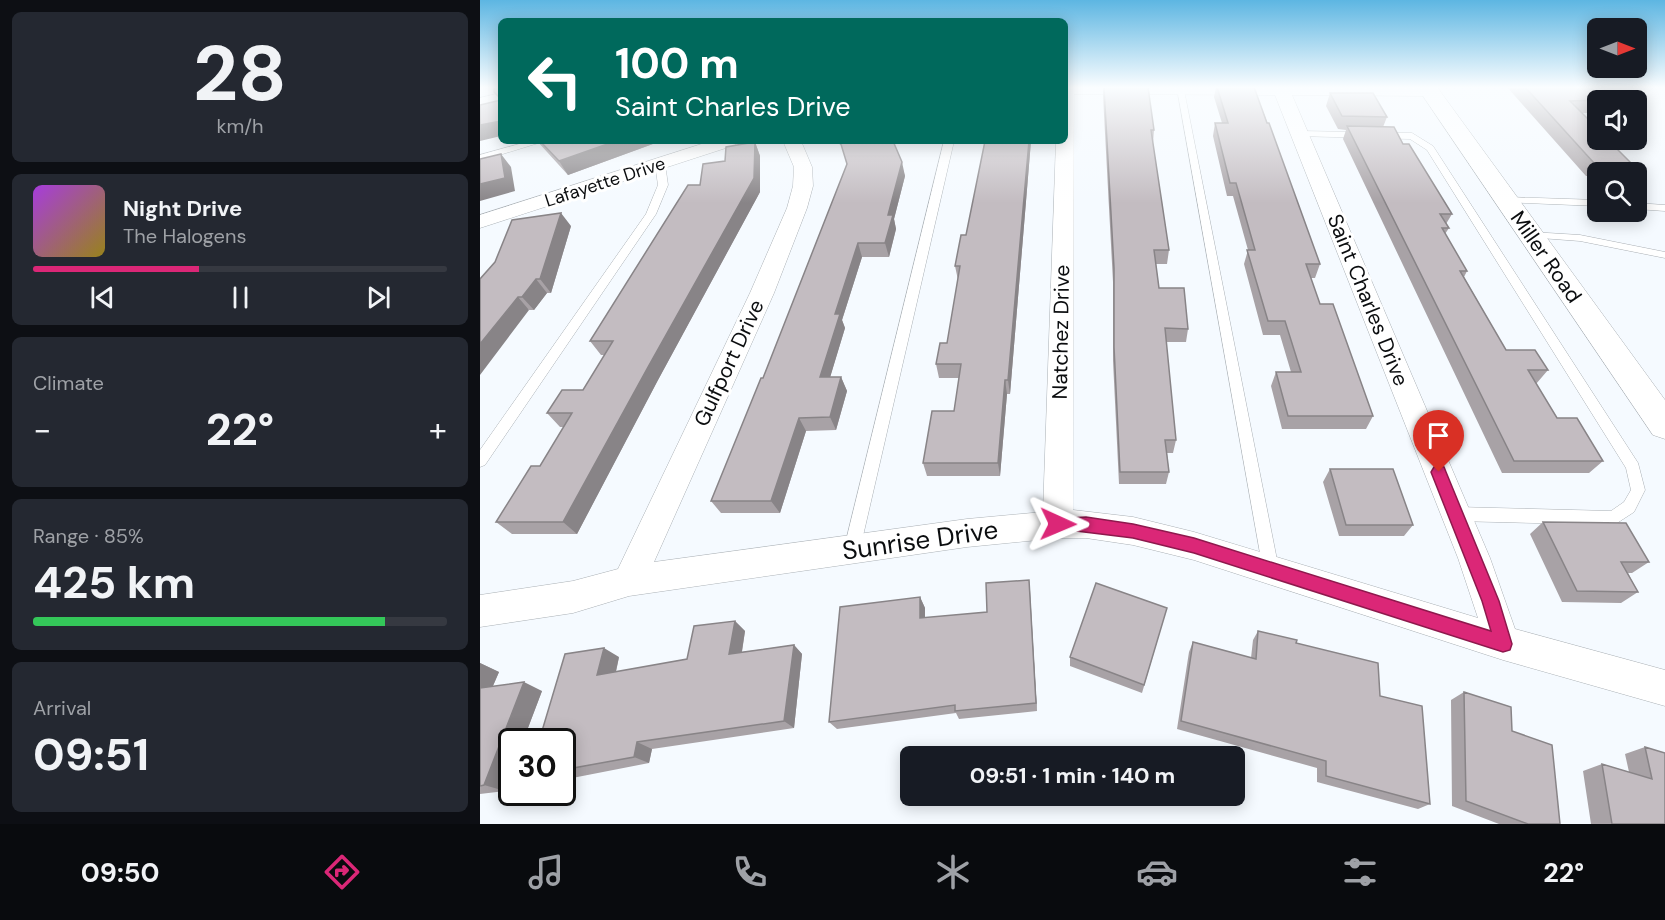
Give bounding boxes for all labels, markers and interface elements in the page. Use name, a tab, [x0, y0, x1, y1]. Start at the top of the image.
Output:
north arrow	[1587, 18, 1647, 78]
map controls	[1587, 18, 1647, 222]
text: 28	[193, 23, 287, 124]
text: 100 m	[615, 36, 739, 91]
icon: left	[516, 42, 594, 120]
text: Saint Charles Drive	[615, 89, 851, 124]
button: sound	[1587, 90, 1647, 150]
text: km/h	[216, 113, 264, 139]
street label: Lafayette Drive	[542, 151, 668, 213]
button: search	[1587, 162, 1647, 222]
text: Night Drive	[123, 194, 242, 223]
street label: Miller Road	[1504, 205, 1588, 309]
street label: Saint Charles Drive	[1321, 210, 1415, 390]
text: The Halogens	[123, 223, 246, 249]
street label: Natchez Drive	[1046, 264, 1076, 399]
icon: previous	[86, 281, 119, 314]
icon: pause	[224, 281, 257, 314]
icon: next	[362, 281, 395, 314]
street label: Gulfport Drive	[687, 295, 771, 431]
text: Climate	[33, 370, 104, 396]
text: 22°	[206, 400, 274, 459]
text: −	[33, 408, 51, 451]
text: +	[429, 408, 447, 451]
pin	[1413, 410, 1464, 472]
icon: arrive	[1422, 419, 1455, 452]
position arrow	[1026, 492, 1090, 556]
street label: Sunrise Drive	[840, 512, 1000, 568]
text: Range · 85%	[33, 523, 144, 549]
text: 425 km	[33, 553, 195, 612]
text: Arrival	[33, 695, 91, 721]
text: 09:51	[33, 725, 149, 784]
speed limit sign: 30	[498, 728, 576, 806]
text: 09:51 · 1 min · 140 m	[970, 761, 1175, 790]
icon: directions	[321, 851, 363, 893]
icon: music	[525, 851, 567, 893]
icon: phone	[729, 851, 771, 893]
icon: climate	[932, 851, 974, 893]
icon: car	[1136, 851, 1178, 893]
icon: filters	[1339, 851, 1381, 893]
text: 09:50	[81, 855, 160, 890]
text: 22°	[1543, 855, 1584, 890]

